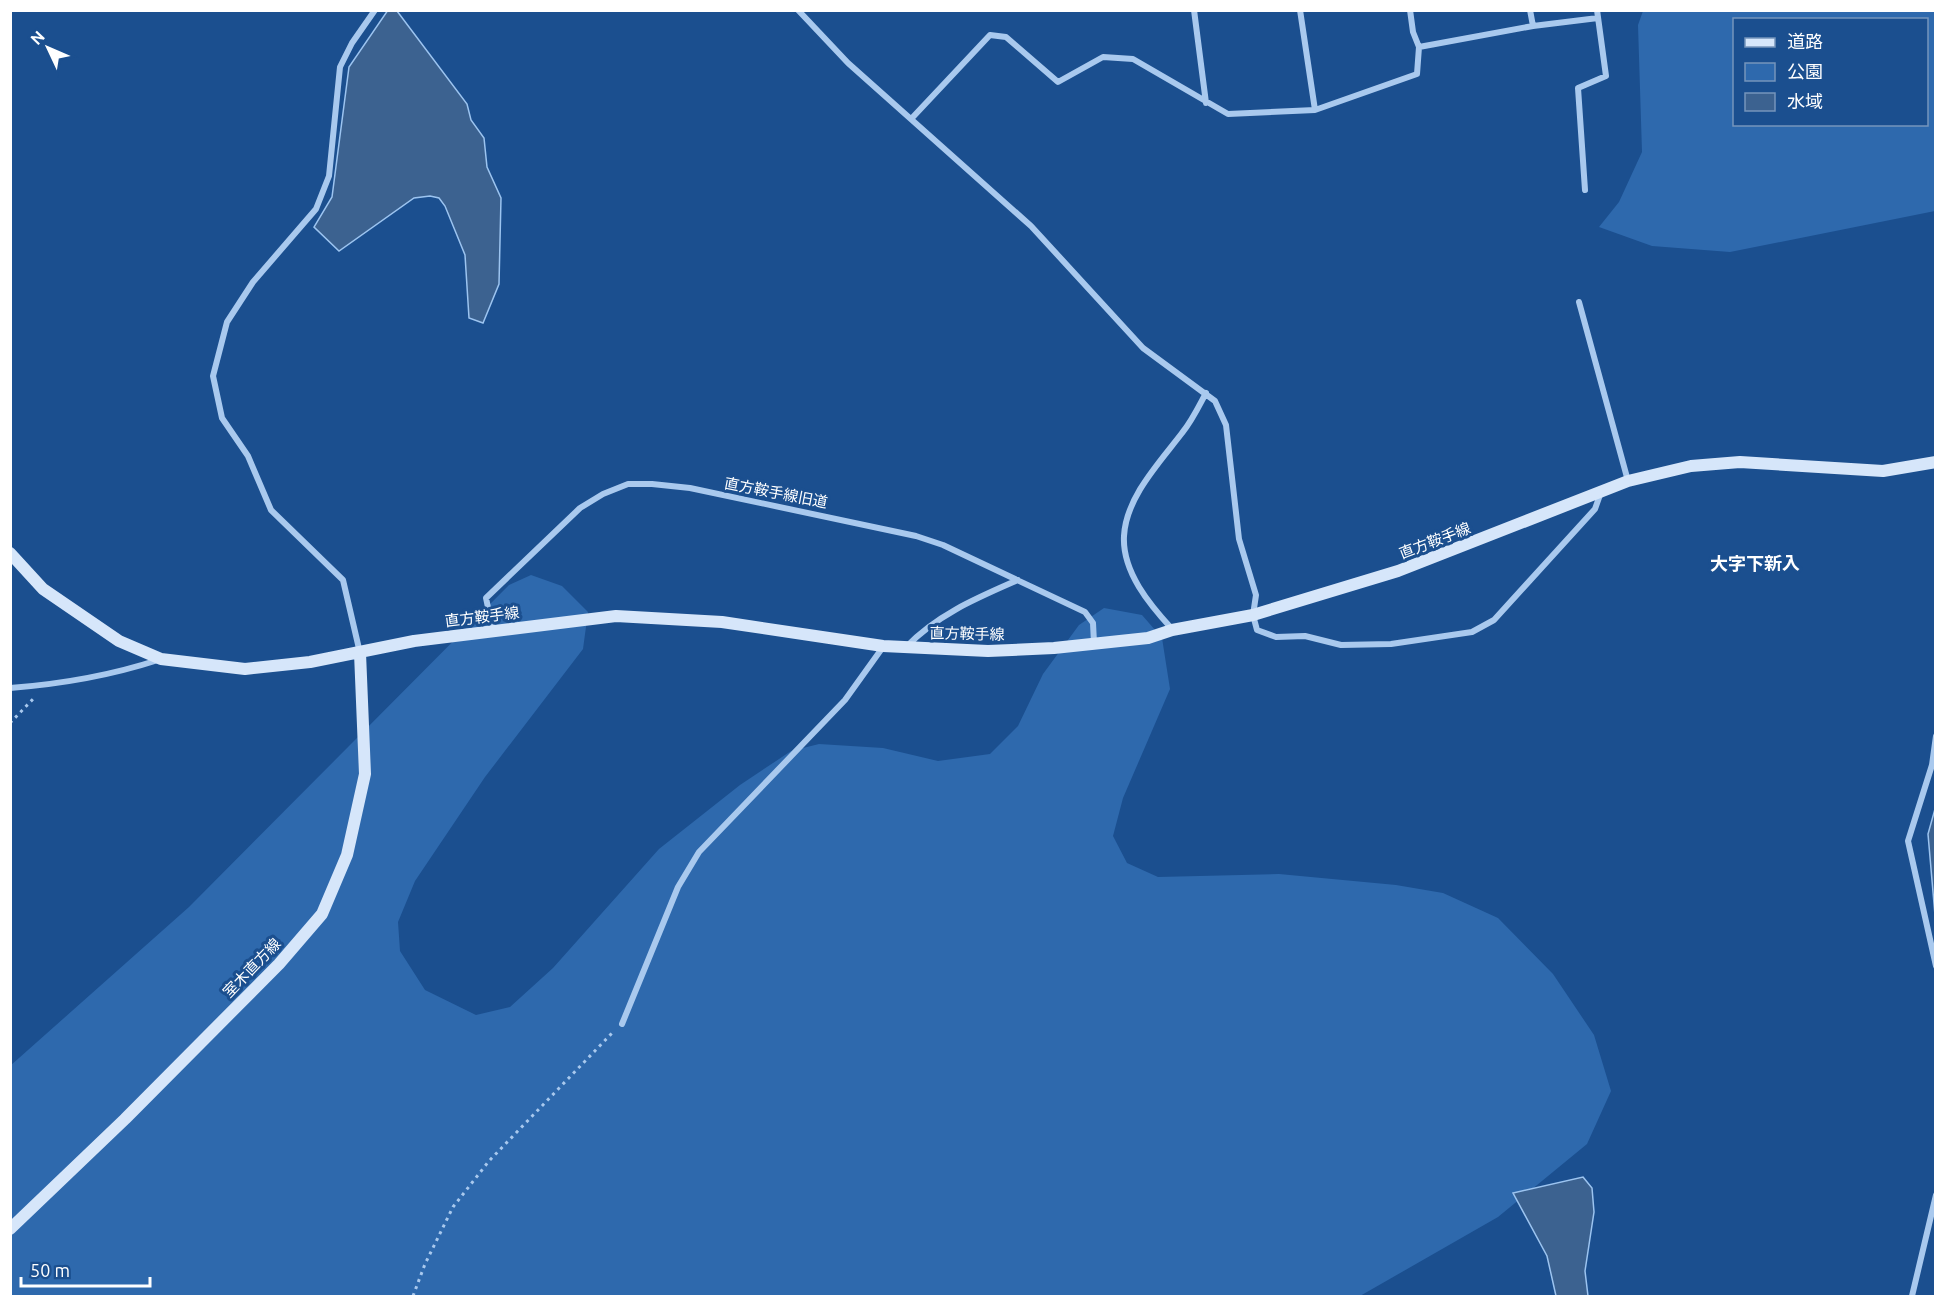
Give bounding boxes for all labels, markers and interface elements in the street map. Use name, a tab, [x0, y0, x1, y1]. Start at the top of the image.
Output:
north arrow	[18, 18, 78, 78]
legend	[1733, 18, 1928, 126]
text: N	[27, 27, 48, 48]
text: 道路	[1787, 31, 1823, 51]
text: 公園	[1787, 61, 1823, 81]
text: 水域	[1787, 91, 1823, 111]
street label: 直方鞍手線旧道	[723, 474, 829, 511]
street label: 直方鞍手線	[1397, 519, 1473, 562]
district label: 大字下新入	[1710, 553, 1800, 573]
street label: 直方鞍手線	[444, 603, 520, 630]
street label: 直方鞍手線	[929, 624, 1005, 643]
street label: 室木直方線	[219, 935, 284, 1001]
scale bar	[21, 1250, 150, 1288]
text: 50 m	[30, 1260, 70, 1280]

